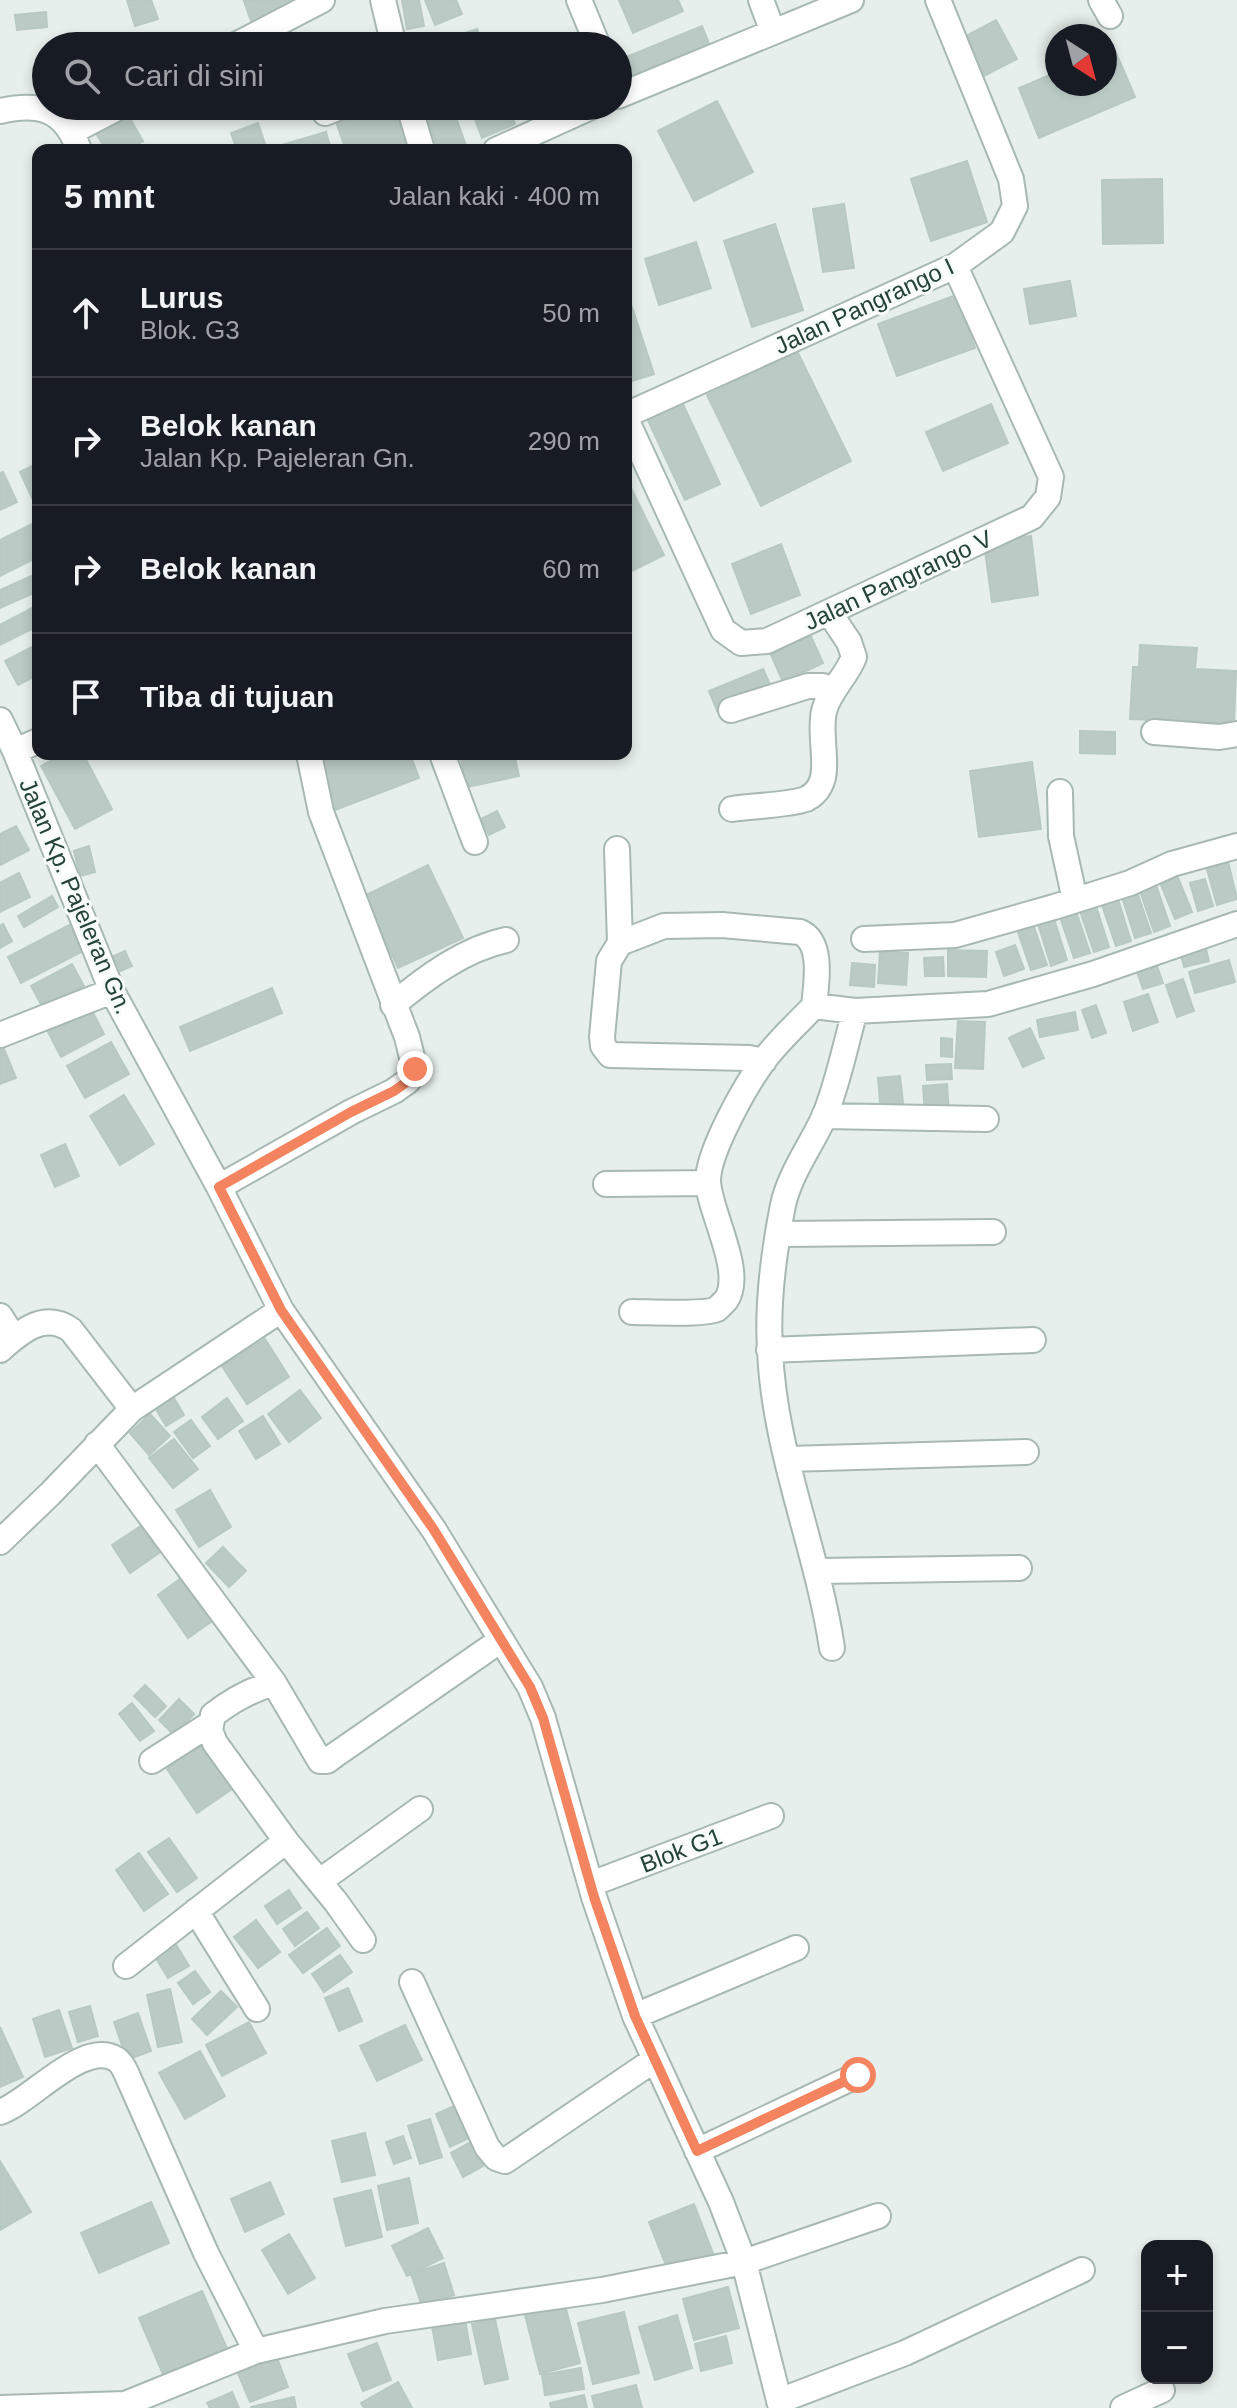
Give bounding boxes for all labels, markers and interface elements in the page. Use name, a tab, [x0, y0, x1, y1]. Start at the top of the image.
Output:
north arrow	[1045, 24, 1117, 96]
search box	[32, 32, 632, 120]
icon: search	[60, 54, 104, 98]
text: Cari di sini	[124, 59, 264, 92]
text: 5 mnt	[64, 177, 155, 215]
text: Jalan kaki · 400 m	[389, 181, 600, 211]
street label: Jalan Pangrango I	[770, 253, 958, 359]
text: Lurus	[140, 281, 223, 314]
icon: ahead	[64, 291, 108, 335]
text: 50 m	[542, 298, 600, 328]
text: Blok. G3	[140, 315, 240, 345]
text: Belok kanan	[140, 409, 317, 442]
icon: right	[64, 419, 108, 463]
text: 290 m	[528, 426, 600, 456]
text: Jalan Kp. Pajeleran Gn.	[140, 443, 415, 473]
street label: Jalan Pangrango V	[800, 525, 996, 635]
icon: right	[64, 547, 108, 591]
text: Belok kanan	[140, 552, 317, 585]
text: 60 m	[542, 554, 600, 584]
icon: arrive	[64, 675, 108, 719]
text: Tiba di tujuan	[140, 680, 334, 713]
street label: Jalan Kp. Pajeleran Gn.	[14, 774, 138, 1018]
route end	[397, 1051, 433, 1087]
street label: Blok G1	[636, 1822, 726, 1878]
route start	[840, 2057, 876, 2093]
map controls	[1141, 2240, 1213, 2384]
button: +	[1141, 2240, 1213, 2312]
button: −	[1141, 2312, 1213, 2384]

